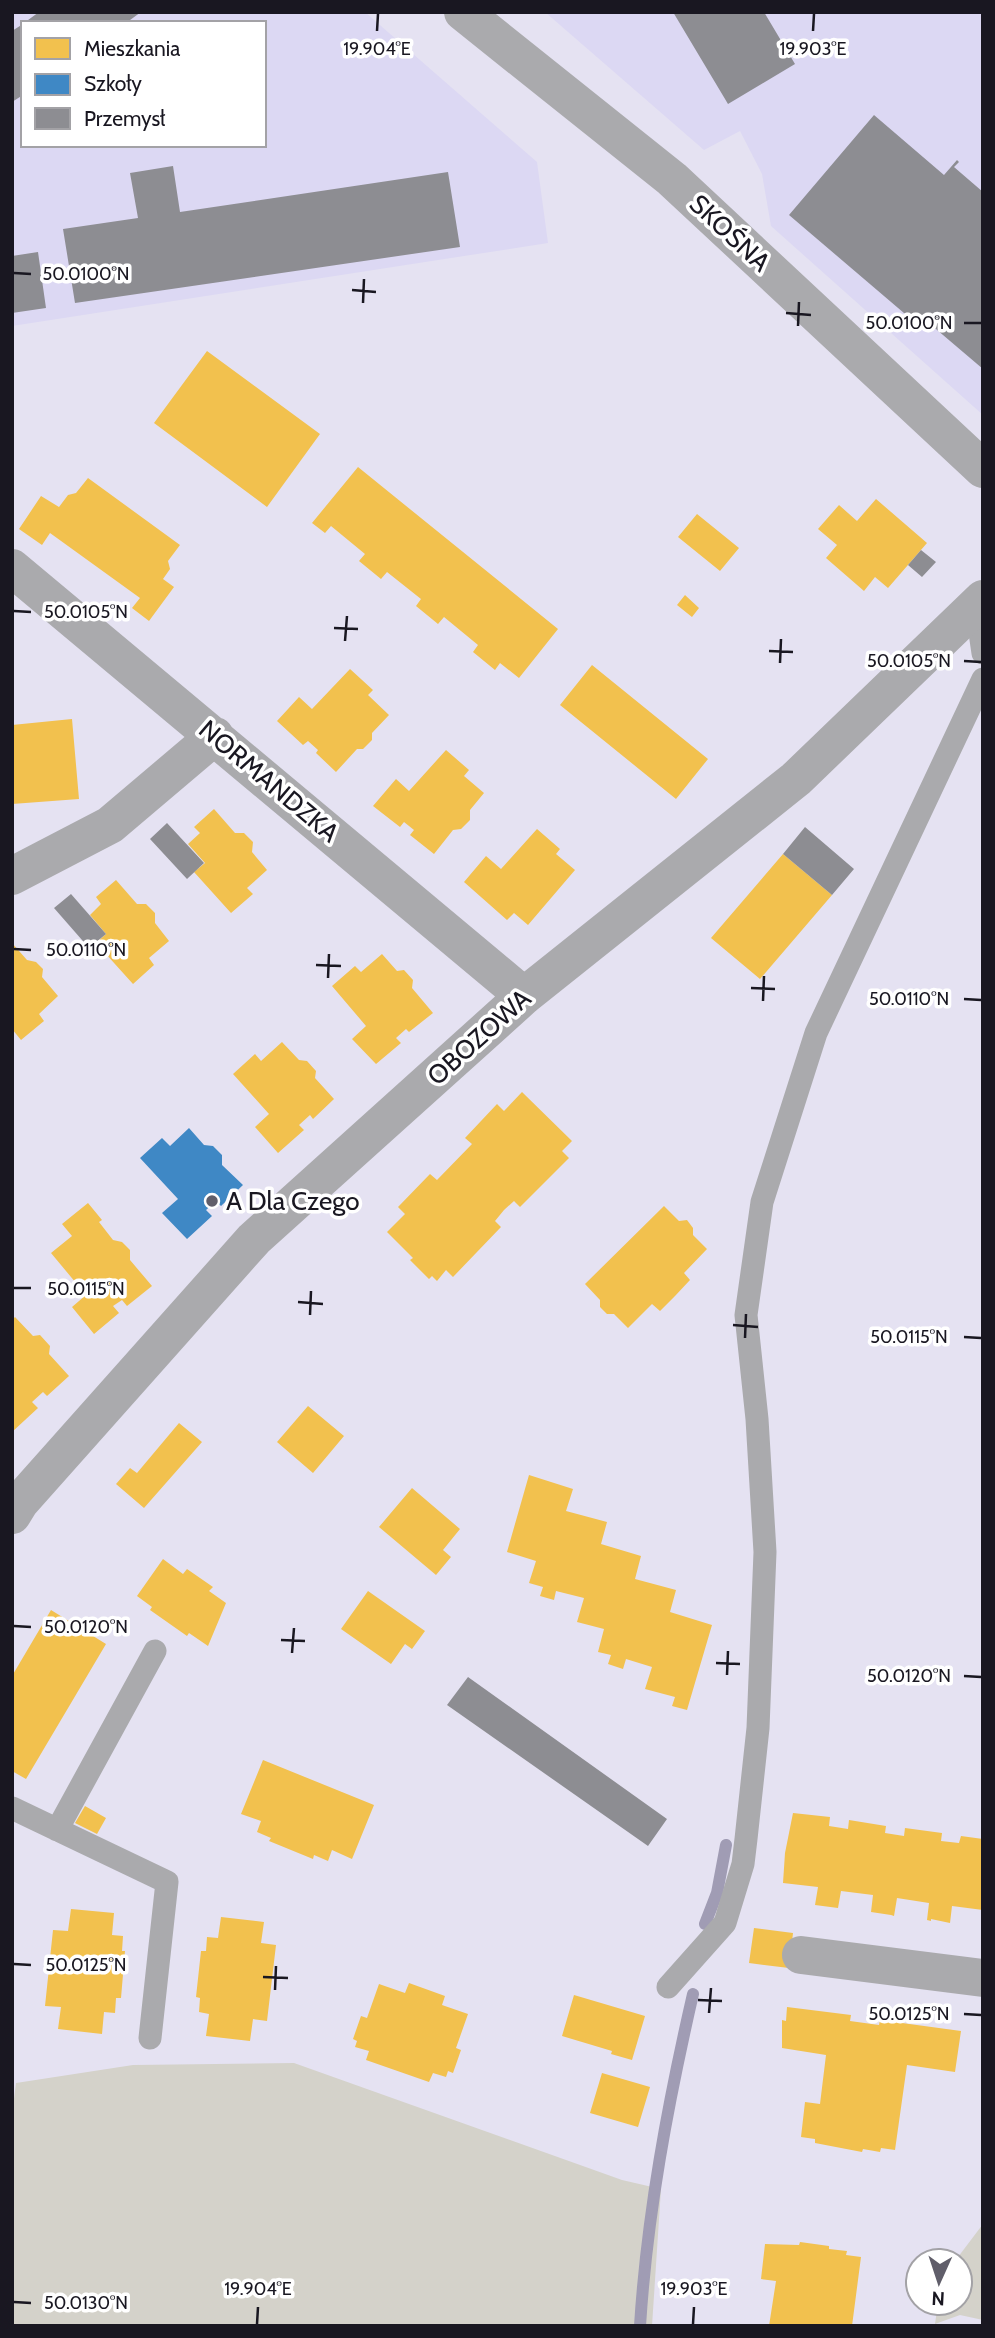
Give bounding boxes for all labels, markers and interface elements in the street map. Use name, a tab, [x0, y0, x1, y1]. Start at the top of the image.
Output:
legend	[21, 21, 266, 147]
text: Mieszkania	[84, 36, 180, 61]
text: 19.904°E	[343, 38, 411, 60]
text: 19.903°E	[779, 38, 847, 60]
text: Szkoły	[84, 71, 142, 96]
text: Przemysł	[84, 106, 165, 131]
street label: SKOŚNA	[683, 188, 777, 278]
text: 50.0100°N	[43, 263, 129, 285]
text: 50.0100°N	[866, 312, 952, 334]
text: 50.0105°N	[44, 601, 128, 623]
text: 50.0105°N	[867, 650, 951, 672]
street label: NORMANDZKA	[193, 713, 345, 849]
text: 50.0110°N	[46, 939, 126, 961]
street label: OBOZOWA	[421, 982, 537, 1092]
text: 50.0110°N	[869, 988, 949, 1010]
place label: A Dla Czego	[226, 1185, 360, 1217]
marker: A Dla Czego	[204, 1193, 220, 1209]
text: 50.0115°N	[47, 1278, 125, 1300]
text: 50.0115°N	[870, 1326, 948, 1348]
text: 50.0120°N	[44, 1616, 128, 1638]
text: 50.0120°N	[867, 1665, 951, 1687]
text: 50.0125°N	[46, 1954, 126, 1976]
text: 50.0125°N	[869, 2003, 949, 2025]
north arrow	[904, 2247, 974, 2317]
text: 19.904°E	[224, 2278, 292, 2300]
text: 19.903°E	[660, 2278, 728, 2300]
text: N	[931, 2287, 945, 2310]
text: 50.0130°N	[44, 2292, 128, 2314]

